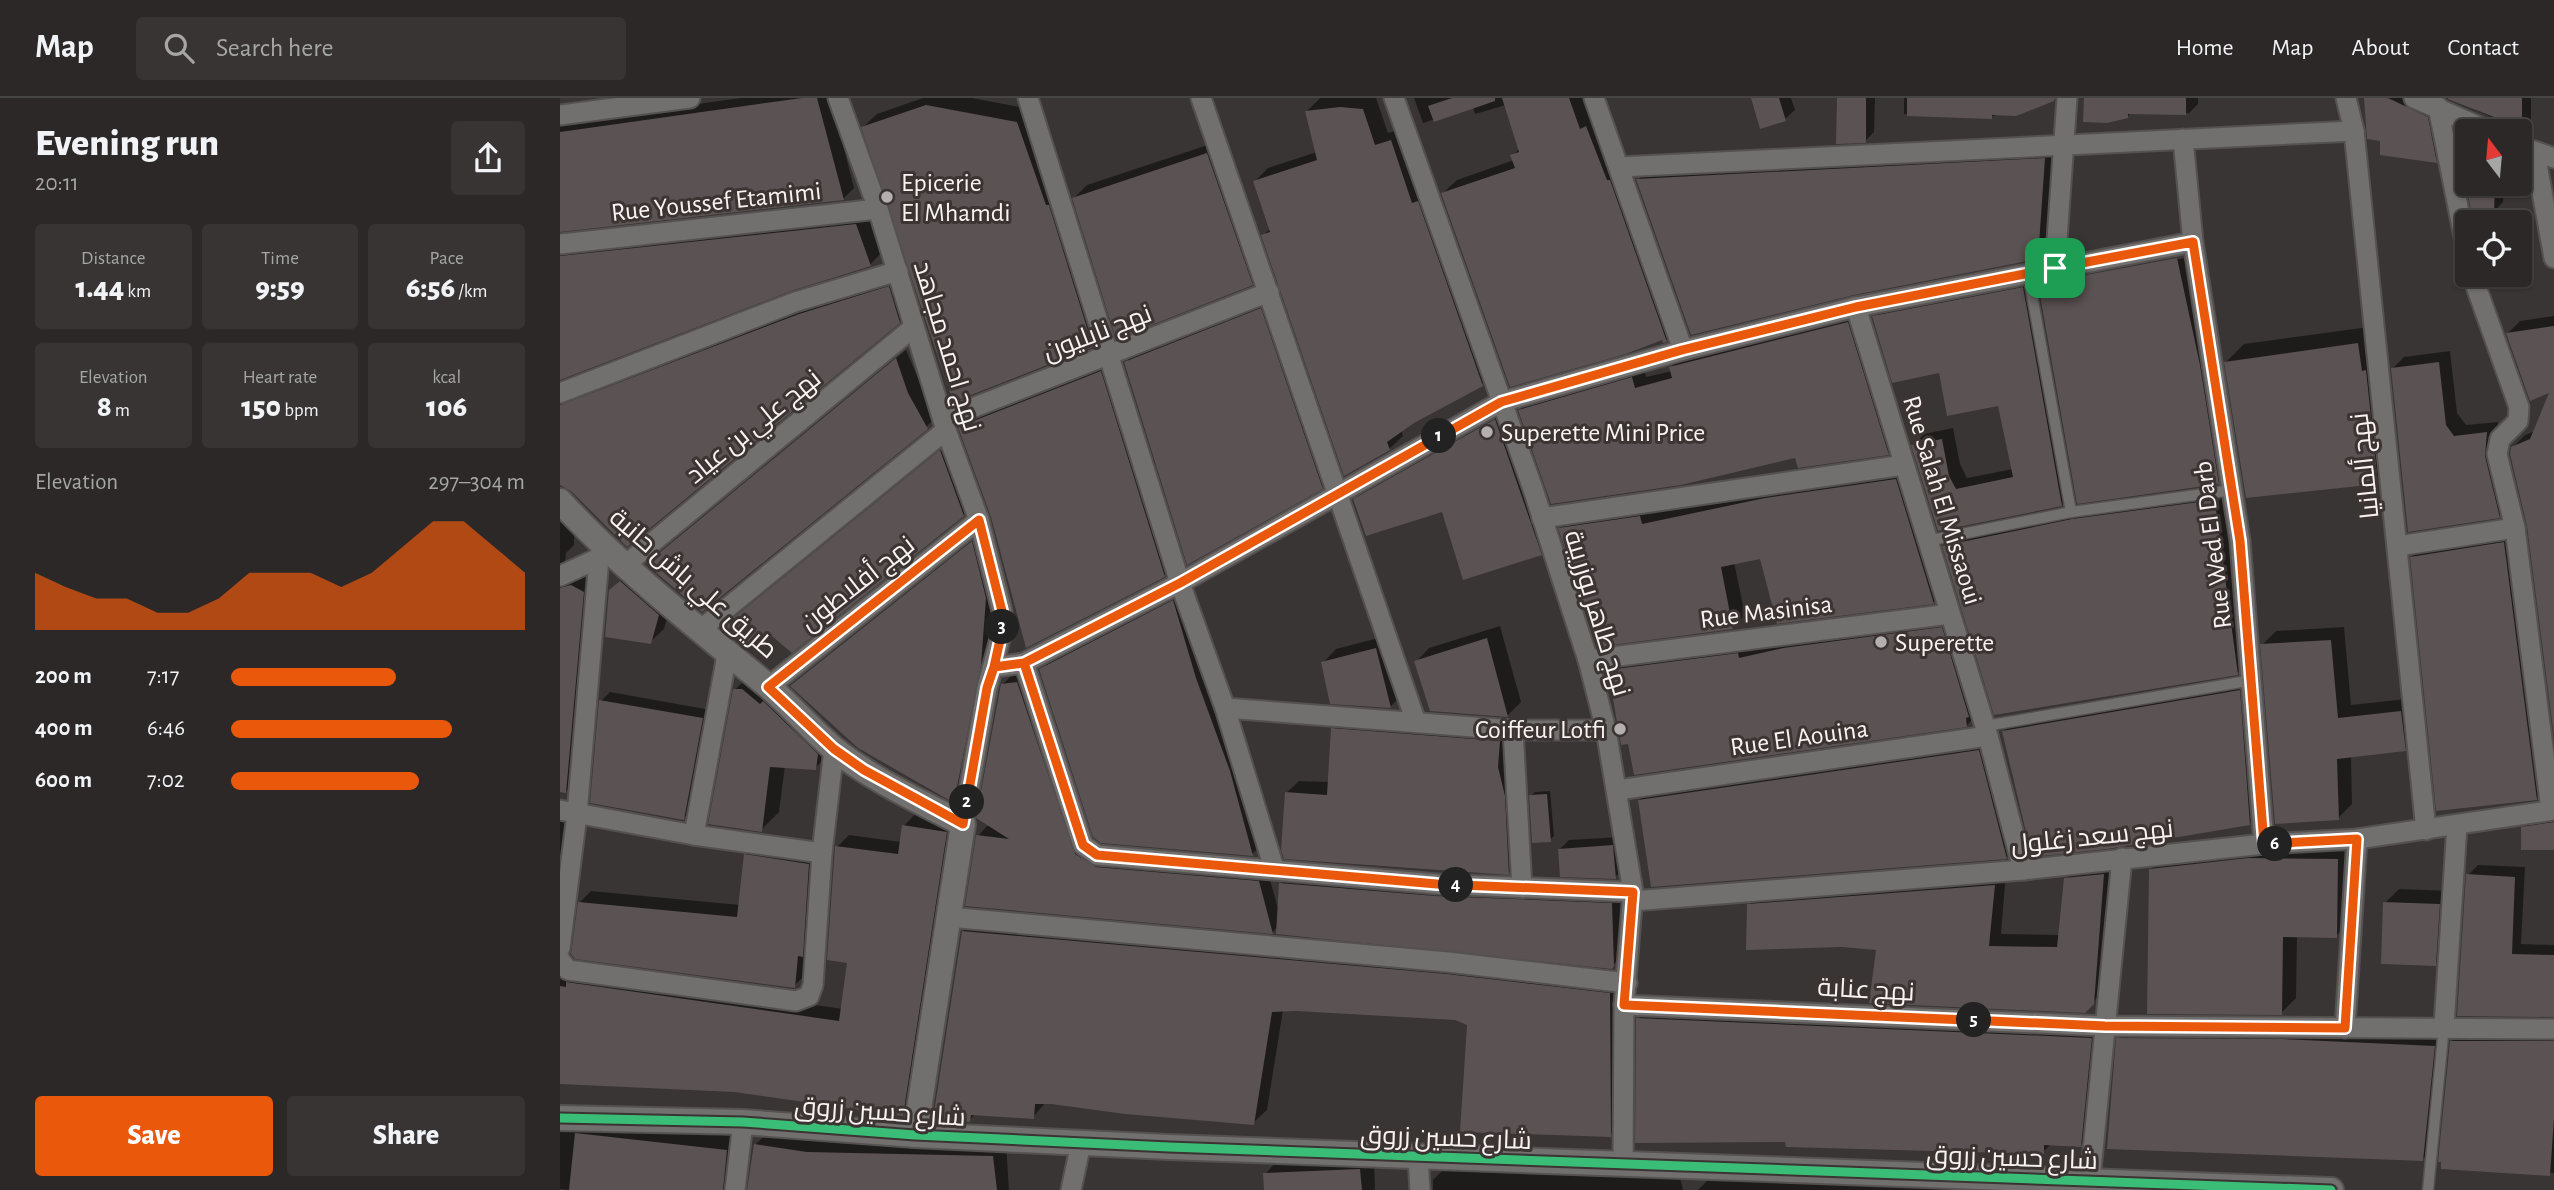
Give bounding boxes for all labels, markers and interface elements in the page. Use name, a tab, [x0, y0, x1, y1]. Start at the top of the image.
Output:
search box	[136, 17, 626, 80]
icon: search	[160, 29, 198, 67]
text: Map	[35, 31, 94, 64]
text: Search here	[216, 35, 334, 61]
text: Home	[2176, 36, 2234, 60]
text: Map	[2272, 36, 2314, 60]
text: About	[2352, 36, 2409, 60]
text: Contact	[2447, 36, 2519, 60]
north arrow	[2455, 119, 2532, 196]
map controls	[2455, 119, 2532, 287]
button: share	[451, 121, 525, 195]
text: Evening run	[35, 125, 219, 163]
place label: Epicerie El Mhamdi	[901, 170, 1011, 226]
text: 20:11	[35, 172, 79, 195]
street label: Rue Youssef Etamimi	[610, 178, 822, 226]
marker: Epicerie El Mhamdi	[879, 189, 895, 205]
button: locate	[2455, 210, 2532, 287]
pin	[2025, 238, 2085, 298]
text: Distance	[81, 249, 146, 268]
text: Time	[261, 249, 299, 268]
text: Pace	[430, 249, 464, 268]
icon: arrive	[2036, 249, 2074, 287]
street label: نهج احمد مجاهد	[906, 258, 985, 435]
text: 1.44	[75, 273, 124, 303]
text: 9:59	[255, 273, 305, 303]
text: 6:56	[406, 273, 455, 303]
text: km	[124, 282, 151, 301]
text: /km	[455, 282, 488, 301]
street label: نهج نابليون	[1039, 300, 1156, 368]
street label: نهج علي بن عياد	[682, 365, 830, 494]
text: Elevation	[79, 368, 148, 387]
text: Heart rate	[243, 368, 317, 387]
text: kcal	[432, 368, 461, 387]
text: 8	[97, 392, 112, 422]
text: 150	[241, 392, 281, 422]
text: 106	[426, 392, 467, 422]
street label: Rue Salah El Missaoui	[1898, 393, 1986, 608]
text: m	[112, 401, 130, 420]
text: bpm	[281, 401, 319, 420]
street label: نهج ألمانيا	[2342, 411, 2386, 521]
pin: 1	[1422, 418, 1456, 454]
place label: Superette Mini Price	[1501, 420, 1705, 446]
marker: Superette Mini Price	[1479, 424, 1495, 440]
text: 1	[1435, 426, 1442, 445]
street label: Rue Wed El Darb	[2190, 460, 2236, 630]
text: Elevation	[35, 471, 118, 494]
text: 297–304 m	[428, 471, 525, 494]
street label: طريق علي باش حانبة	[600, 504, 782, 669]
street label: نهج طاهر بوزريبة	[1557, 527, 1635, 700]
street label: نهج أفلاطون	[793, 528, 921, 638]
street label: Rue Masinisa	[1699, 591, 1834, 633]
pin: 3	[984, 610, 1020, 644]
text: 3	[997, 617, 1006, 636]
place label: Superette	[1895, 630, 1994, 656]
marker: Superette	[1873, 634, 1889, 650]
text: 200 m	[35, 665, 92, 688]
text: 7:17	[147, 665, 179, 688]
street label: Rue El Aouina	[1729, 715, 1870, 761]
text: 400 m	[35, 717, 93, 740]
text: 6:46	[147, 717, 185, 740]
place label: Coiffeur Lotfi	[1475, 717, 1606, 743]
marker: Coiffeur Lotfi	[1612, 721, 1628, 737]
text: 600 m	[35, 769, 92, 792]
text: 7:02	[147, 769, 184, 792]
pin: 2	[950, 784, 984, 820]
text: 2	[962, 792, 971, 811]
street label: نهج سعد زغلول	[2009, 816, 2175, 861]
pin: 6	[2258, 826, 2292, 862]
text: 6	[2270, 834, 2279, 853]
pin: 4	[1438, 868, 1474, 902]
text: 4	[1451, 875, 1460, 894]
street label: نهج عنابة	[1816, 974, 1915, 1009]
pin: 5	[1956, 1002, 1992, 1038]
text: 5	[1969, 1010, 1978, 1029]
street label: شارع حسين زروق	[793, 1093, 967, 1134]
button: Save	[35, 1096, 273, 1176]
button: Share	[287, 1096, 525, 1176]
street label: شارع حسين زروق	[1360, 1122, 1532, 1157]
street label: شارع حسين زروق	[1926, 1142, 2098, 1177]

